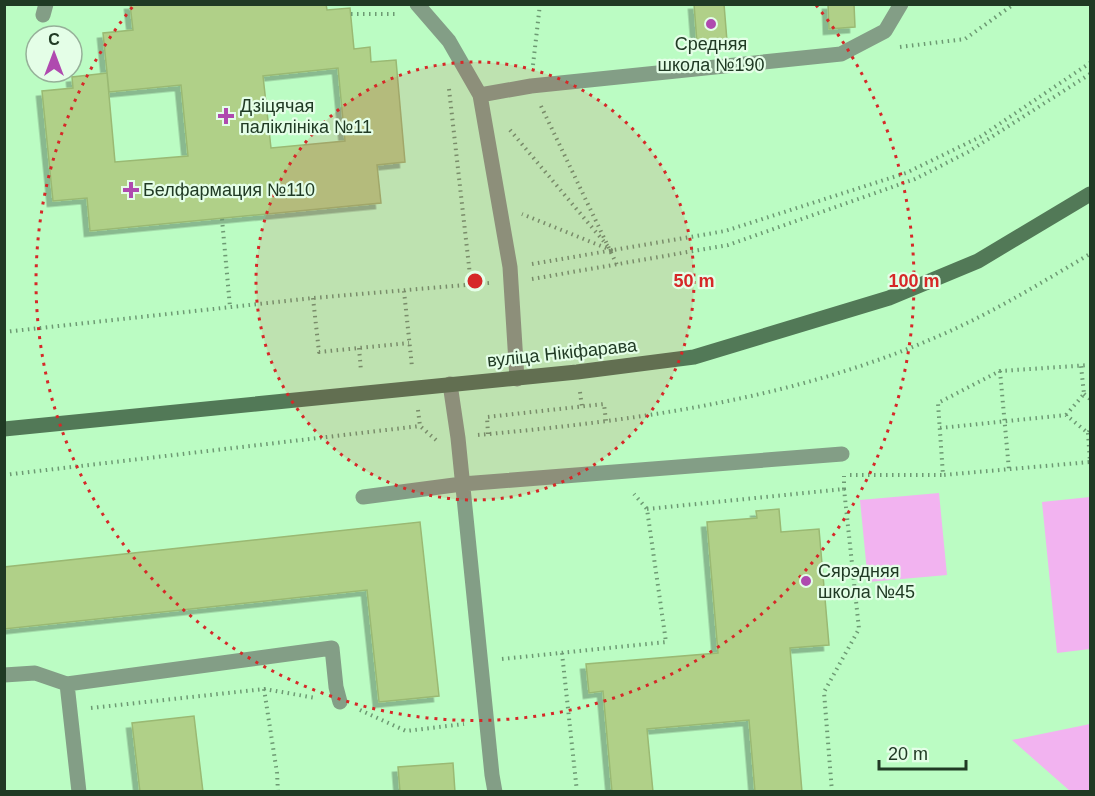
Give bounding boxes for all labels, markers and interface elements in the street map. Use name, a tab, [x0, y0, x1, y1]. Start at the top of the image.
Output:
marker: Средняя школа №190	[704, 17, 718, 31]
north arrow	[24, 24, 84, 84]
text: С	[48, 31, 60, 48]
place label: Средняя школа №190	[658, 34, 765, 75]
place label: Дзіцячая паліклініка №11	[240, 96, 372, 137]
marker: Дзіцячая паліклініка №11	[217, 107, 235, 125]
place label: Белфармация №110	[143, 180, 315, 200]
marker: Белфармация №110	[124, 183, 138, 197]
centre of rings	[465, 271, 485, 291]
text: 50 m	[673, 271, 715, 291]
text: 100 m	[888, 271, 940, 291]
street label: вуліца Нікіфарава	[486, 335, 639, 371]
place label: Сярэдняя школа №45	[818, 561, 915, 602]
marker: Сярэдняя школа №45	[799, 574, 813, 588]
scale bar	[879, 733, 966, 771]
text: 20 m	[888, 744, 928, 764]

